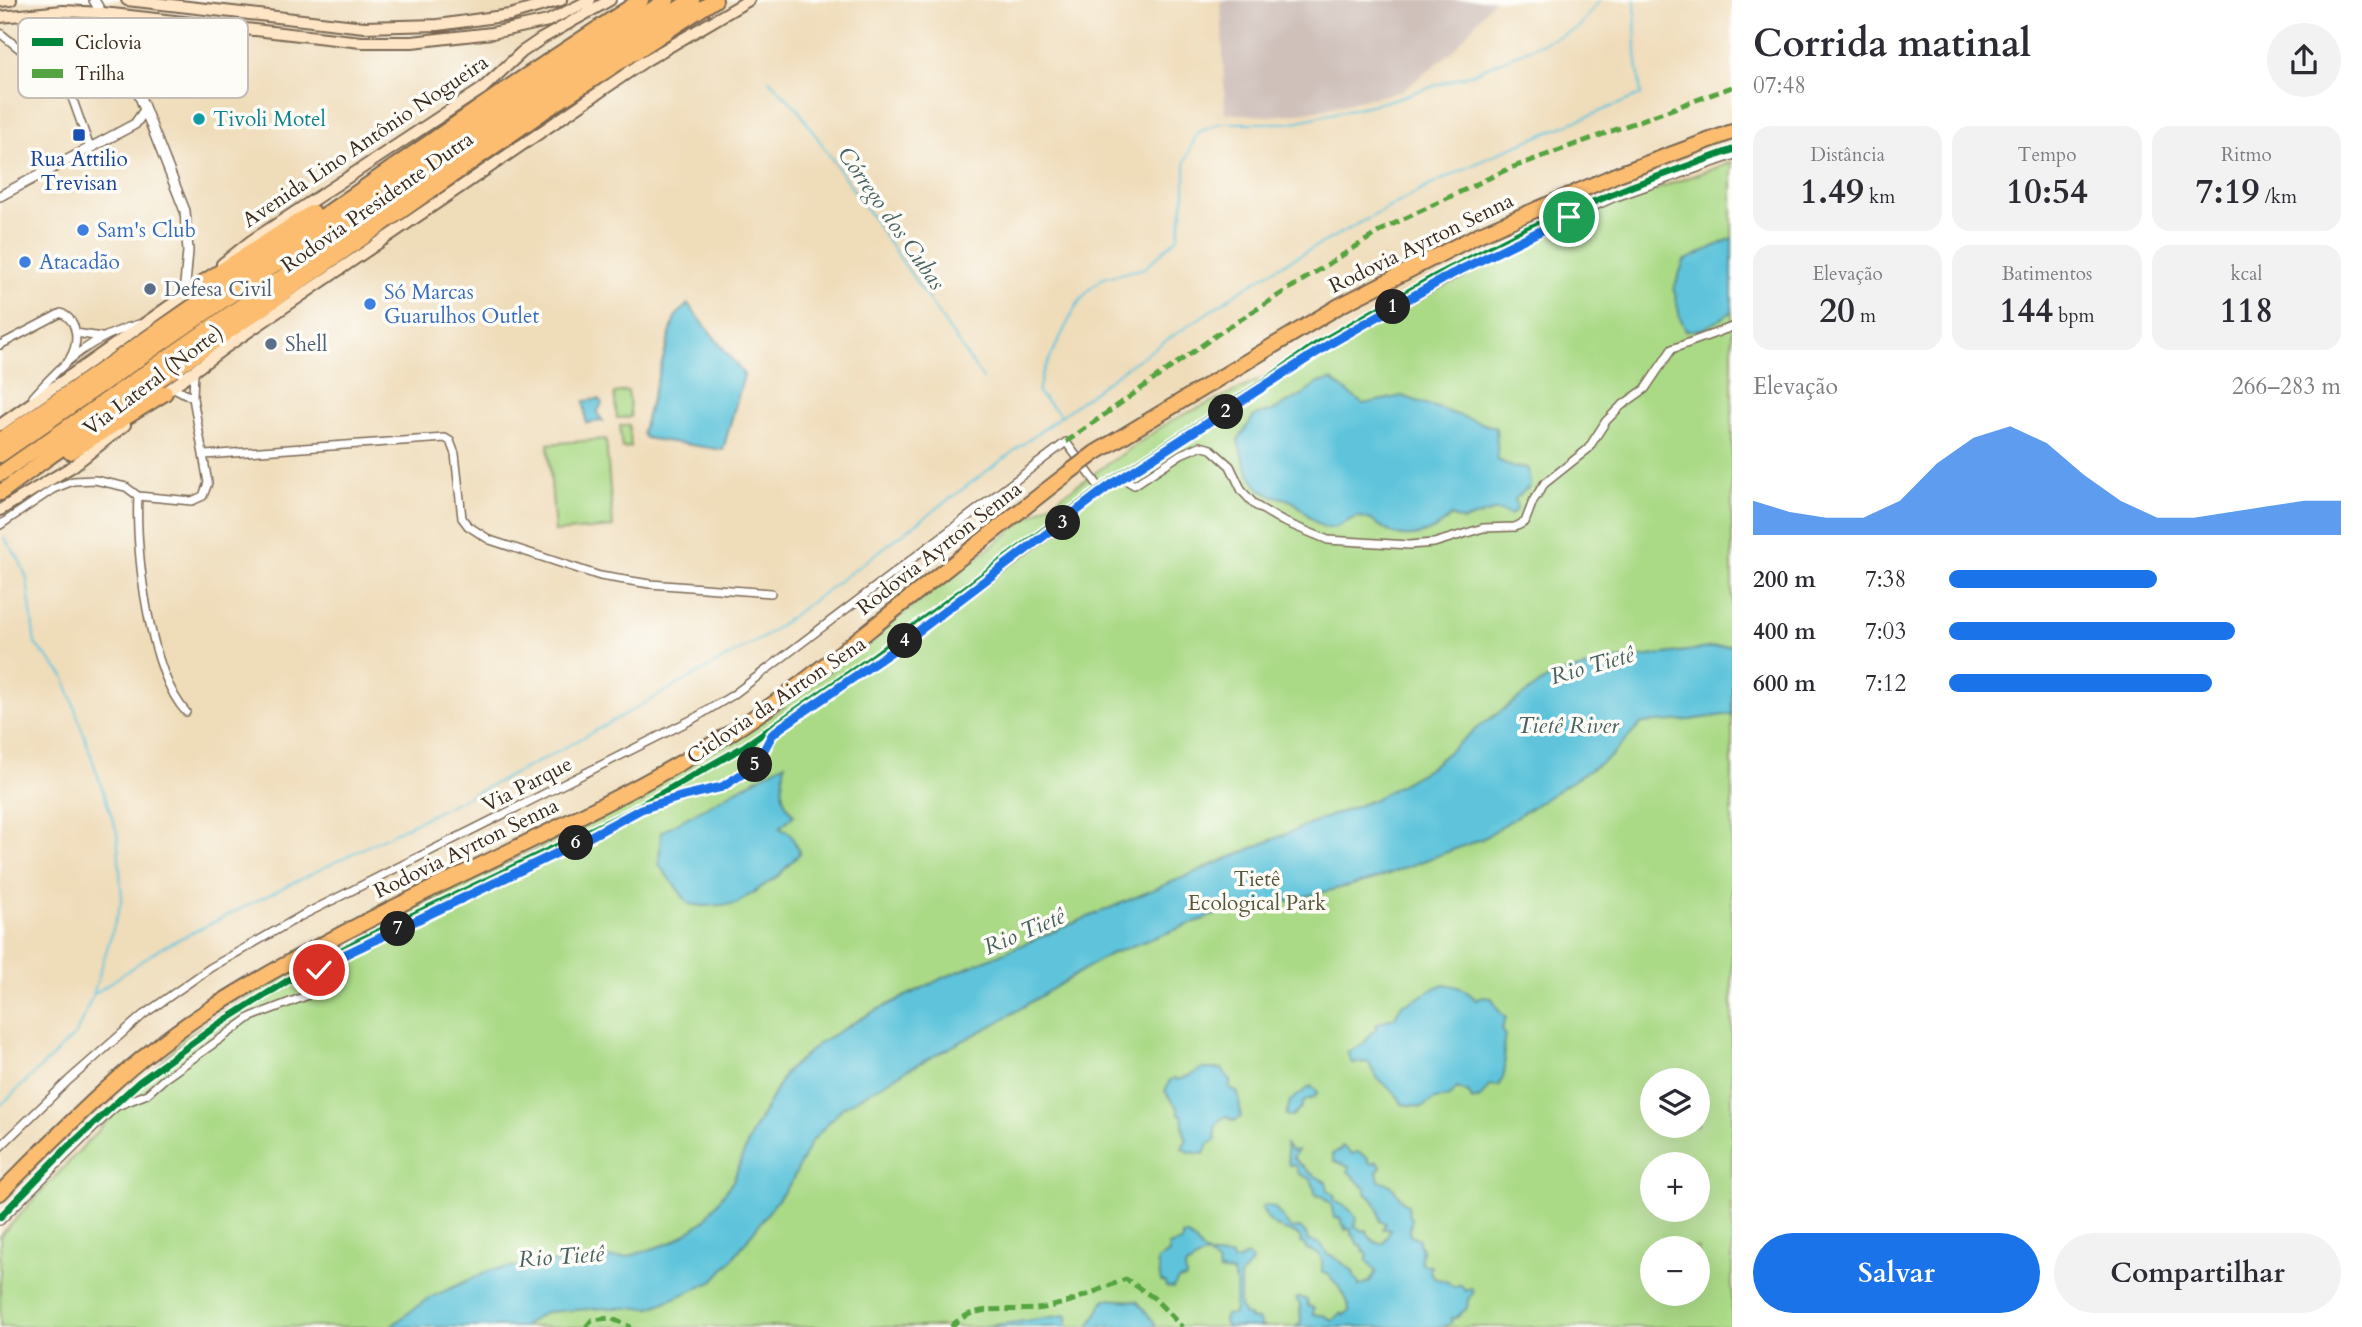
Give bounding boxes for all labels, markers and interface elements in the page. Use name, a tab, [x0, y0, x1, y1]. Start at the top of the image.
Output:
legend	[18, 18, 248, 98]
text: Corrida matinal	[1753, 18, 2031, 70]
button: share	[2267, 23, 2341, 97]
text: Ciclovia	[75, 30, 142, 56]
street label: Avenida Lino Antônio Nogueira	[237, 48, 494, 235]
text: Trilha	[75, 61, 125, 87]
text: 07:48	[1753, 70, 1806, 101]
place label: Tivoli Motel	[213, 105, 326, 134]
marker: Tivoli Motel	[191, 111, 207, 127]
street label: Rodovia Presidente Dutra	[275, 125, 479, 280]
marker: Rua Attilio Trevisan	[71, 127, 87, 143]
water label: Córrego dos Cubas	[831, 140, 953, 296]
text: Distância	[1810, 142, 1885, 168]
text: Tempo	[2017, 142, 2077, 168]
text: Ritmo	[2221, 142, 2272, 168]
place label: Rua Attilio Trevisan	[30, 145, 128, 198]
text: 1.49	[1800, 168, 1864, 216]
text: 10:54	[2006, 168, 2088, 216]
text: 7:19	[2196, 168, 2260, 216]
text: km	[1864, 184, 1895, 210]
text: /km	[2260, 184, 2297, 210]
street label: Rodovia Ayrton Senna	[1324, 186, 1518, 301]
pin	[1539, 187, 1599, 247]
icon: arrive	[1550, 198, 1588, 236]
place label: Sam's Club	[97, 216, 196, 245]
marker: Sam's Club	[75, 222, 91, 238]
place label: Atacadão	[39, 248, 120, 277]
marker: Atacadão	[17, 254, 33, 270]
text: Elevação	[1813, 261, 1883, 287]
text: Batimentos	[2002, 261, 2092, 287]
text: kcal	[2230, 261, 2262, 287]
place label: Defesa Civil	[164, 275, 272, 304]
place label: Só Marcas Guarulhos Outlet	[384, 278, 539, 331]
marker: Defesa Civil	[142, 281, 158, 297]
text: 20	[1819, 287, 1855, 335]
text: 144	[1999, 287, 2053, 335]
text: 118	[2219, 287, 2273, 335]
pin: 1	[1376, 290, 1410, 324]
text: 1	[1388, 293, 1397, 319]
marker: Só Marcas Guarulhos Outlet	[362, 296, 378, 312]
text: m	[1855, 303, 1876, 329]
text: bpm	[2053, 303, 2095, 329]
street label: Via Lateral (Norte)	[77, 318, 229, 443]
place label: Shell	[285, 330, 327, 359]
marker: Shell	[263, 336, 279, 352]
text: Elevação	[1753, 371, 1838, 402]
text: 266–283 m	[2232, 371, 2341, 402]
pin: 2	[1208, 394, 1244, 430]
text: 2	[1221, 398, 1230, 424]
street label: Rodovia Ayrton Senna	[851, 475, 1028, 622]
pin: 3	[1046, 505, 1080, 540]
text: 3	[1058, 509, 1067, 535]
text: 200 m	[1753, 564, 1816, 595]
text: 7:38	[1865, 564, 1906, 595]
text: 400 m	[1753, 616, 1816, 647]
text: 7:03	[1865, 616, 1906, 647]
pin: 4	[888, 624, 922, 658]
text: 4	[900, 627, 909, 653]
street label: Ciclovia da Airton Sena	[681, 630, 872, 771]
water label: Rio Tietê	[1547, 638, 1639, 692]
text: 600 m	[1753, 668, 1816, 699]
text: 7:12	[1865, 668, 1906, 699]
water label: Tietê River	[1517, 710, 1620, 741]
pin: 5	[738, 748, 772, 782]
street label: Via Parque	[477, 749, 577, 820]
text: 5	[750, 751, 759, 777]
street label: Rodovia Ayrton Senna	[369, 791, 563, 906]
pin: 6	[558, 826, 594, 860]
text: 6	[571, 829, 580, 855]
park label: Tietê Ecological Park	[1188, 865, 1327, 918]
water label: Rio Tietê	[979, 900, 1071, 962]
pin: 7	[380, 912, 416, 946]
text: 7	[393, 915, 402, 941]
pin	[289, 940, 349, 1000]
icon: check	[300, 951, 338, 989]
map controls	[1640, 1068, 1710, 1306]
button: layers	[1640, 1068, 1710, 1138]
button: +	[1640, 1152, 1710, 1222]
button: Salvar	[1753, 1233, 2040, 1313]
button: Compartilhar	[2054, 1233, 2341, 1313]
button: −	[1640, 1236, 1710, 1306]
water label: Rio Tietê	[517, 1238, 606, 1275]

